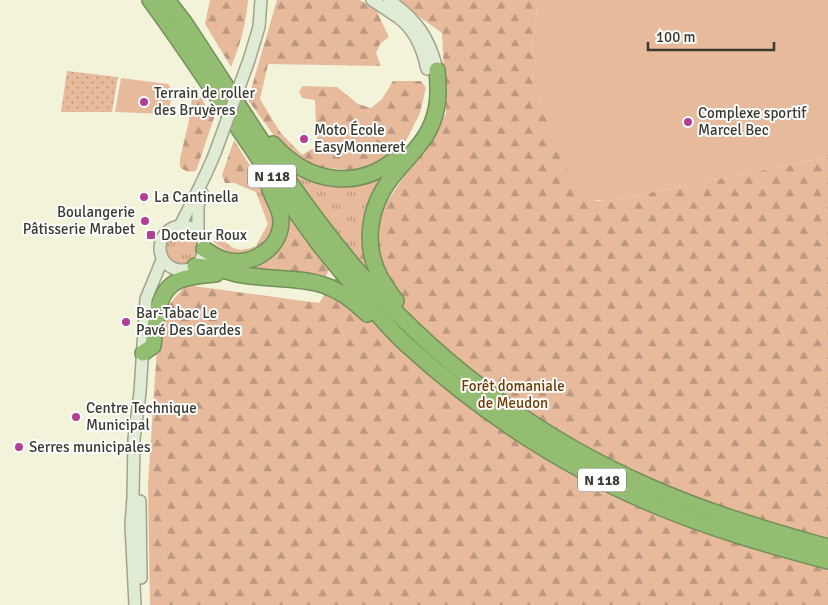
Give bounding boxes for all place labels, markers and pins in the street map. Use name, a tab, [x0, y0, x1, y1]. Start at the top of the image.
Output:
place label: Terrain de roller des Bruyères	[154, 84, 256, 119]
marker: Terrain de roller des Bruyères	[138, 96, 150, 108]
place label: Complexe sportif Marcel Bec	[698, 104, 807, 139]
marker: Complexe sportif Marcel Bec	[682, 116, 694, 128]
place label: Moto École EasyMonneret	[314, 120, 405, 156]
marker: Moto École EasyMonneret	[298, 133, 310, 145]
place label: La Cantinella	[154, 188, 239, 206]
marker: La Cantinella	[138, 191, 150, 203]
place label: Boulangerie Pâtisserie Mrabet	[23, 203, 135, 238]
marker: Boulangerie Pâtisserie Mrabet	[139, 215, 151, 227]
place label: Docteur Roux	[161, 226, 247, 244]
marker: Docteur Roux	[145, 229, 157, 241]
place label: Bar-Tabac Le Pavé Des Gardes	[136, 304, 241, 339]
marker: Bar-Tabac Le Pavé Des Gardes	[120, 316, 132, 328]
place label: Centre Technique Municipal	[86, 399, 197, 434]
marker: Centre Technique Municipal	[70, 411, 82, 423]
place label: Serres municipales	[29, 438, 151, 456]
marker: Serres municipales	[13, 441, 25, 453]

